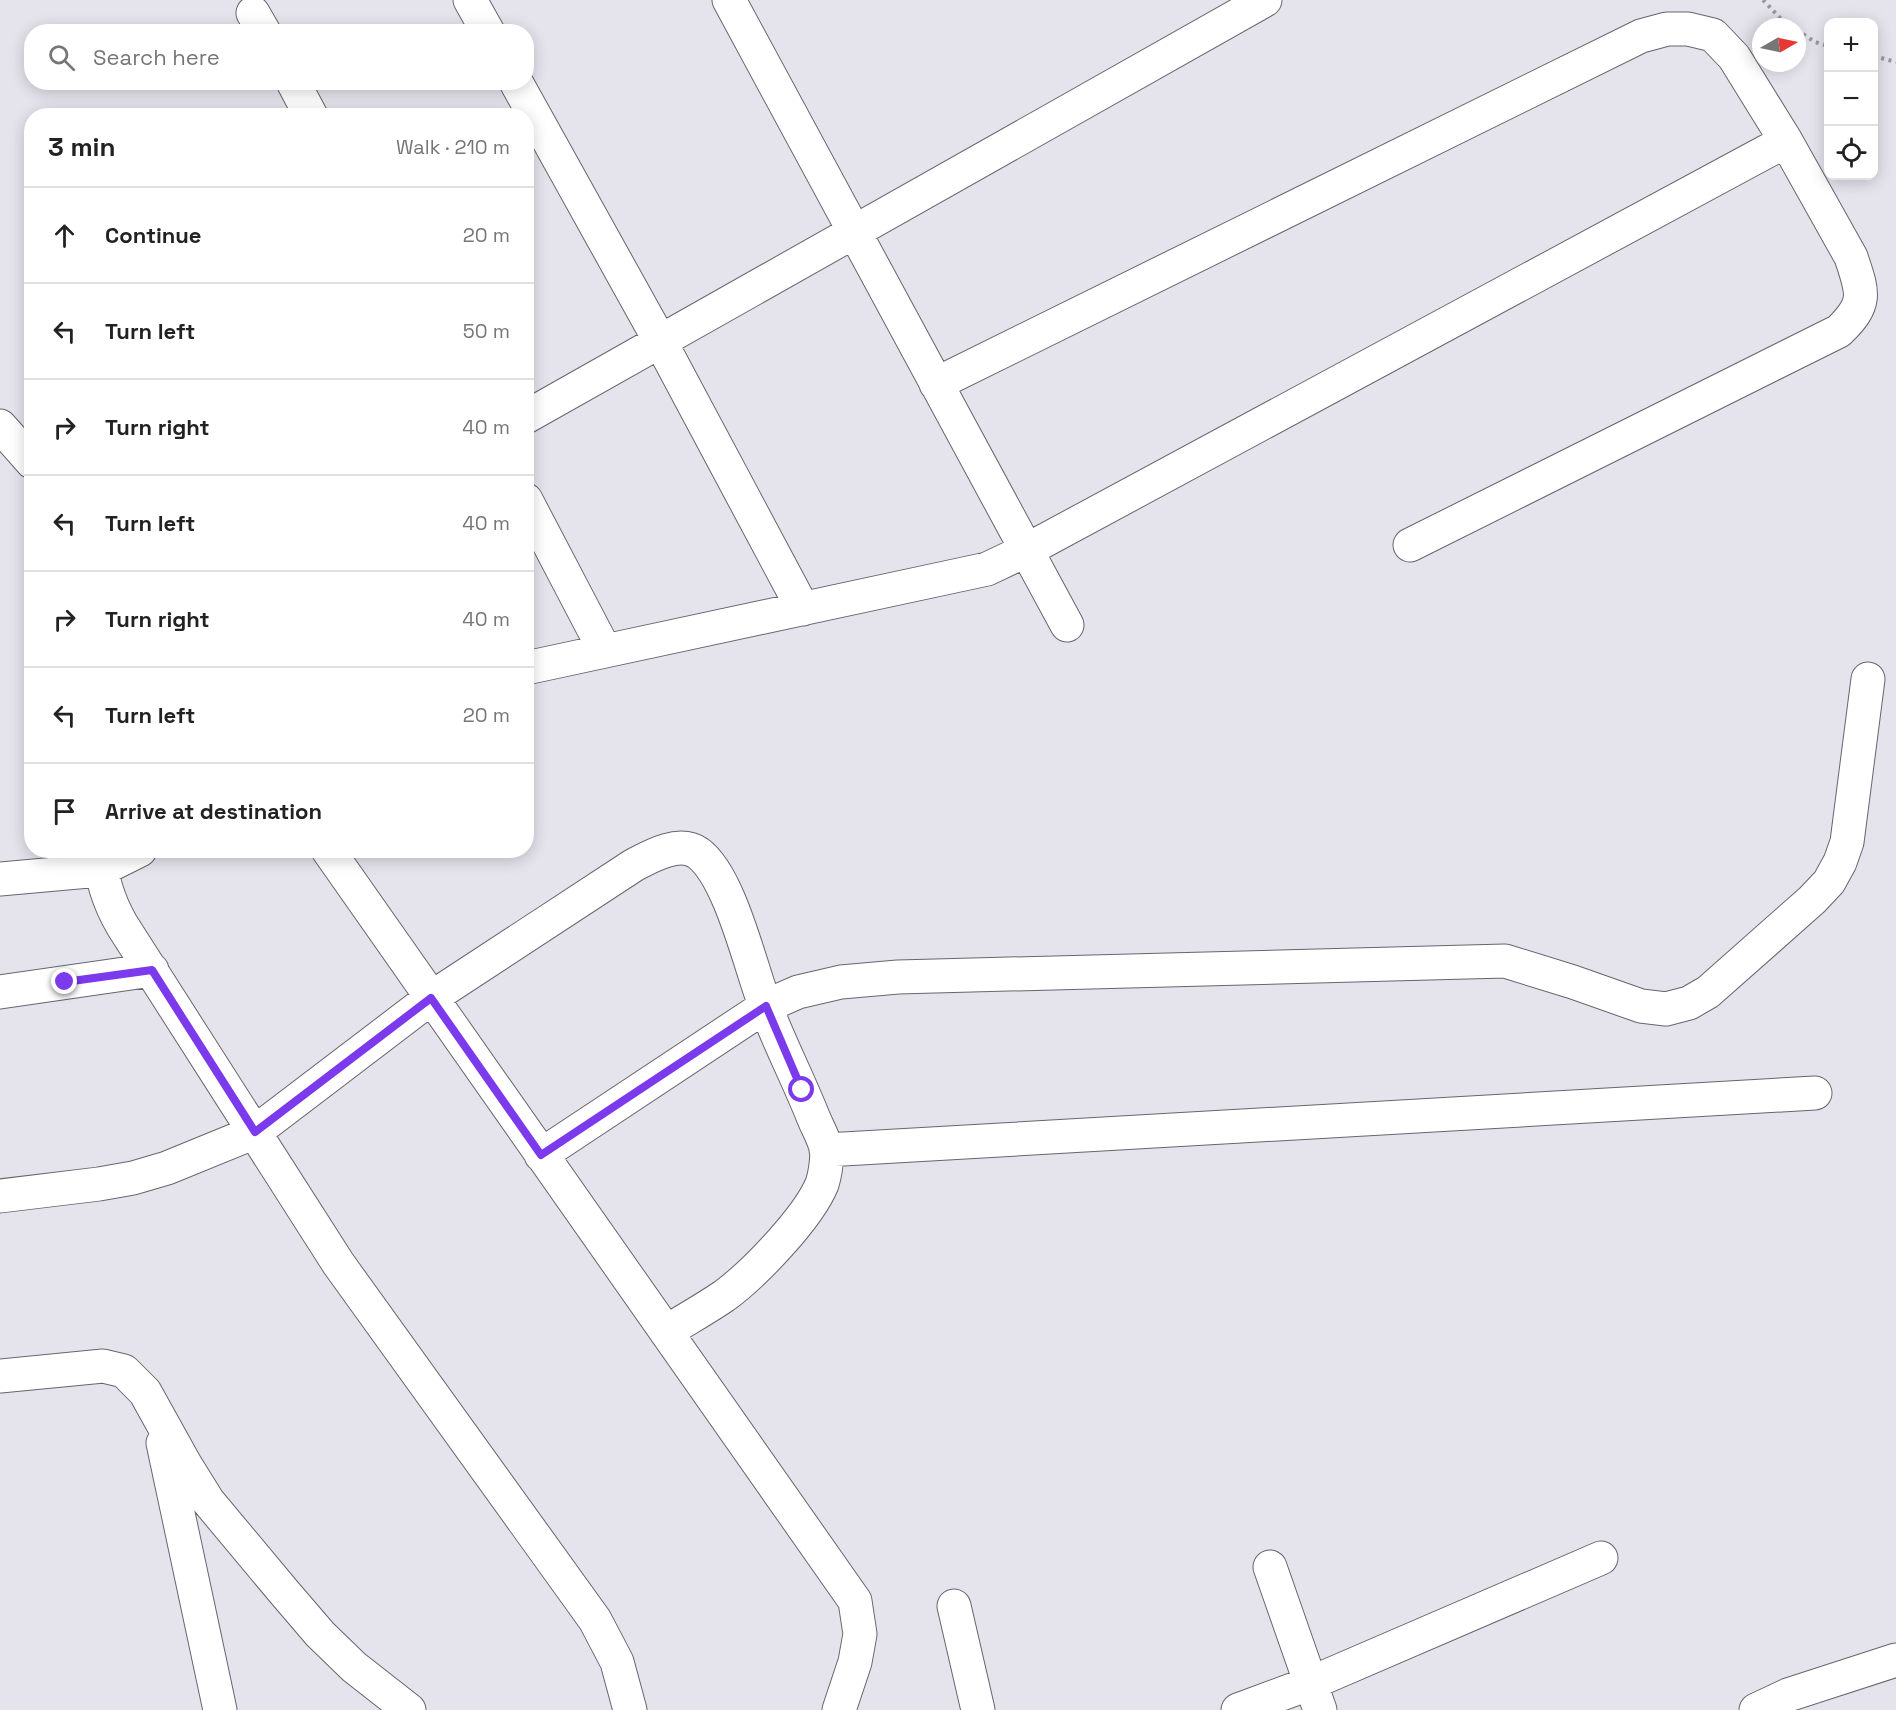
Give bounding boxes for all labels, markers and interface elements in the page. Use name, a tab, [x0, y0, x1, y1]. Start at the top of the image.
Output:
north arrow	[1752, 18, 1806, 72]
map controls	[1824, 18, 1878, 180]
button: +	[1824, 18, 1878, 72]
search box	[24, 24, 534, 90]
icon: search	[45, 41, 78, 74]
text: Search here	[93, 43, 220, 71]
button: −	[1824, 72, 1878, 126]
button: locate	[1824, 126, 1878, 180]
text: 3 min	[48, 130, 116, 164]
text: Walk · 210 m	[396, 134, 510, 160]
icon: ahead	[48, 219, 81, 252]
text: Continue	[105, 221, 201, 249]
text: 20 m	[463, 222, 510, 248]
icon: left	[48, 315, 81, 348]
text: Turn left	[105, 317, 195, 345]
text: 50 m	[463, 318, 510, 344]
icon: right	[48, 411, 81, 444]
text: Turn right	[105, 413, 210, 441]
text: 40 m	[462, 414, 510, 440]
icon: left	[48, 507, 81, 540]
text: Turn left	[105, 509, 195, 537]
text: 40 m	[462, 510, 510, 536]
icon: right	[48, 603, 81, 636]
text: Turn right	[105, 605, 210, 633]
text: 40 m	[462, 606, 510, 632]
icon: left	[48, 699, 81, 732]
text: Turn left	[105, 701, 195, 729]
text: 20 m	[463, 702, 510, 728]
icon: arrive	[48, 795, 81, 828]
text: Arrive at destination	[105, 797, 322, 825]
route end	[51, 968, 77, 994]
route start	[788, 1076, 814, 1102]

